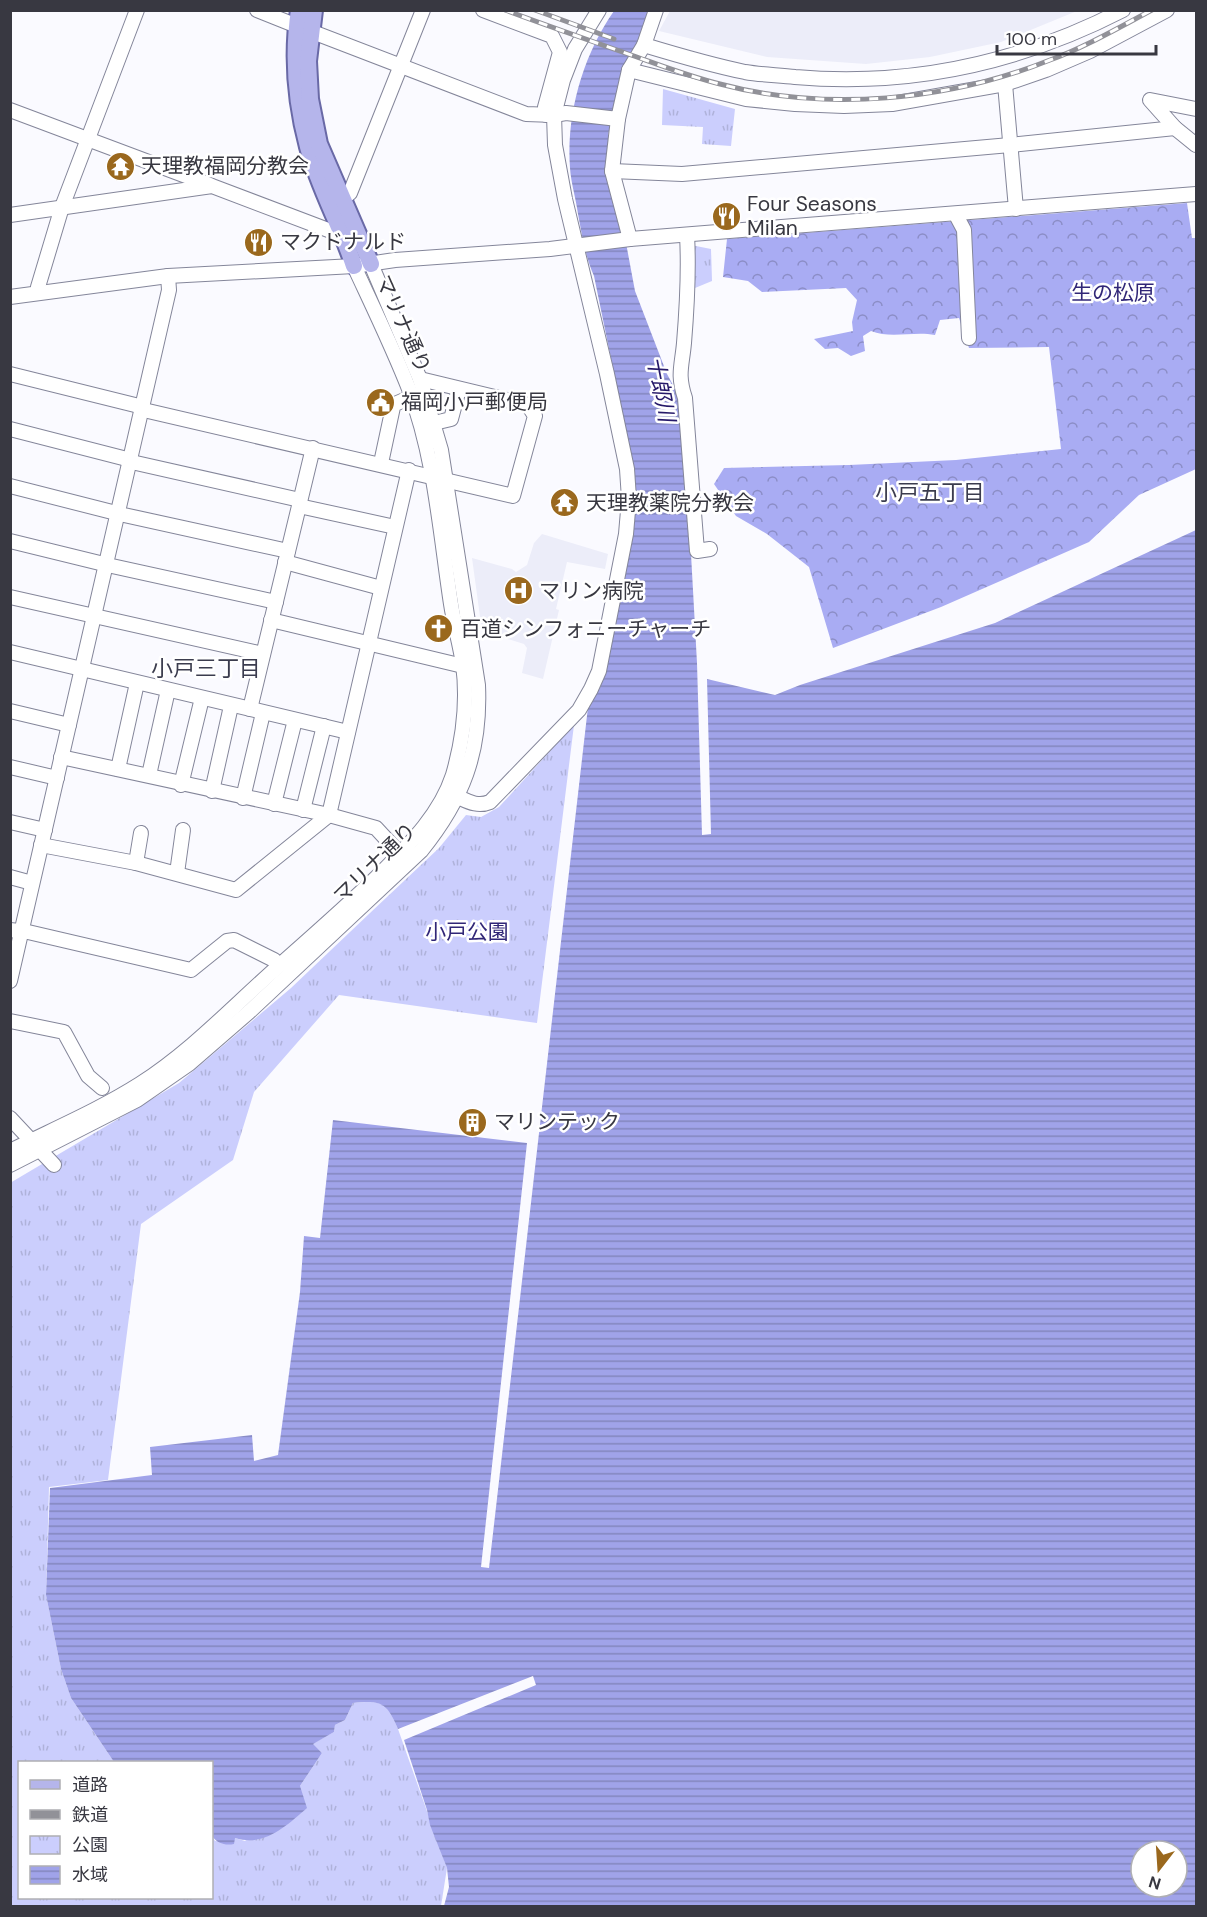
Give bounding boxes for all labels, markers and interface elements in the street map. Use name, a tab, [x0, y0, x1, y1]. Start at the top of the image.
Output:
scale bar	[997, 18, 1156, 56]
text: 100 m	[1006, 27, 1057, 51]
temple icon: 天理教福岡分教会	[104, 150, 136, 182]
place label: 天理教福岡分教会	[141, 152, 309, 180]
place label: Four Seasons Milan	[747, 190, 877, 242]
restaurant icon: Four Seasons Milan	[710, 200, 742, 232]
restaurant icon: マクドナルド	[243, 226, 275, 258]
place label: マクドナルド	[280, 228, 406, 256]
street label: マリナ通り	[369, 270, 437, 378]
park label: 生の松原	[1071, 279, 1155, 307]
water label: 十郎川	[640, 354, 682, 426]
public building icon: 福岡小戸郵便局	[364, 386, 396, 418]
place label: 福岡小戸郵便局	[401, 388, 548, 416]
district label: 小戸五丁目	[875, 478, 985, 507]
temple icon: 天理教薬院分教会	[549, 487, 581, 519]
place label: 天理教薬院分教会	[586, 489, 754, 517]
hospital icon: マリン病院	[502, 575, 534, 607]
place label: マリン病院	[539, 577, 644, 605]
church icon: 百道シンフォニーチャーチ	[423, 613, 455, 645]
place label: 百道シンフォニーチャーチ	[460, 615, 711, 643]
district label: 小戸三丁目	[151, 654, 261, 683]
street label: マリナ通り	[328, 816, 422, 910]
park label: 小戸公園	[425, 918, 509, 946]
building icon: マリンテック	[457, 1106, 489, 1138]
place label: マリンテック	[494, 1108, 620, 1136]
legend	[18, 1761, 213, 1899]
text: 道路	[72, 1773, 108, 1797]
text: 鉄道	[72, 1803, 108, 1827]
text: 公園	[72, 1833, 108, 1857]
north arrow	[1129, 1839, 1189, 1899]
text: 水域	[72, 1863, 108, 1887]
text: N	[1146, 1871, 1163, 1895]

